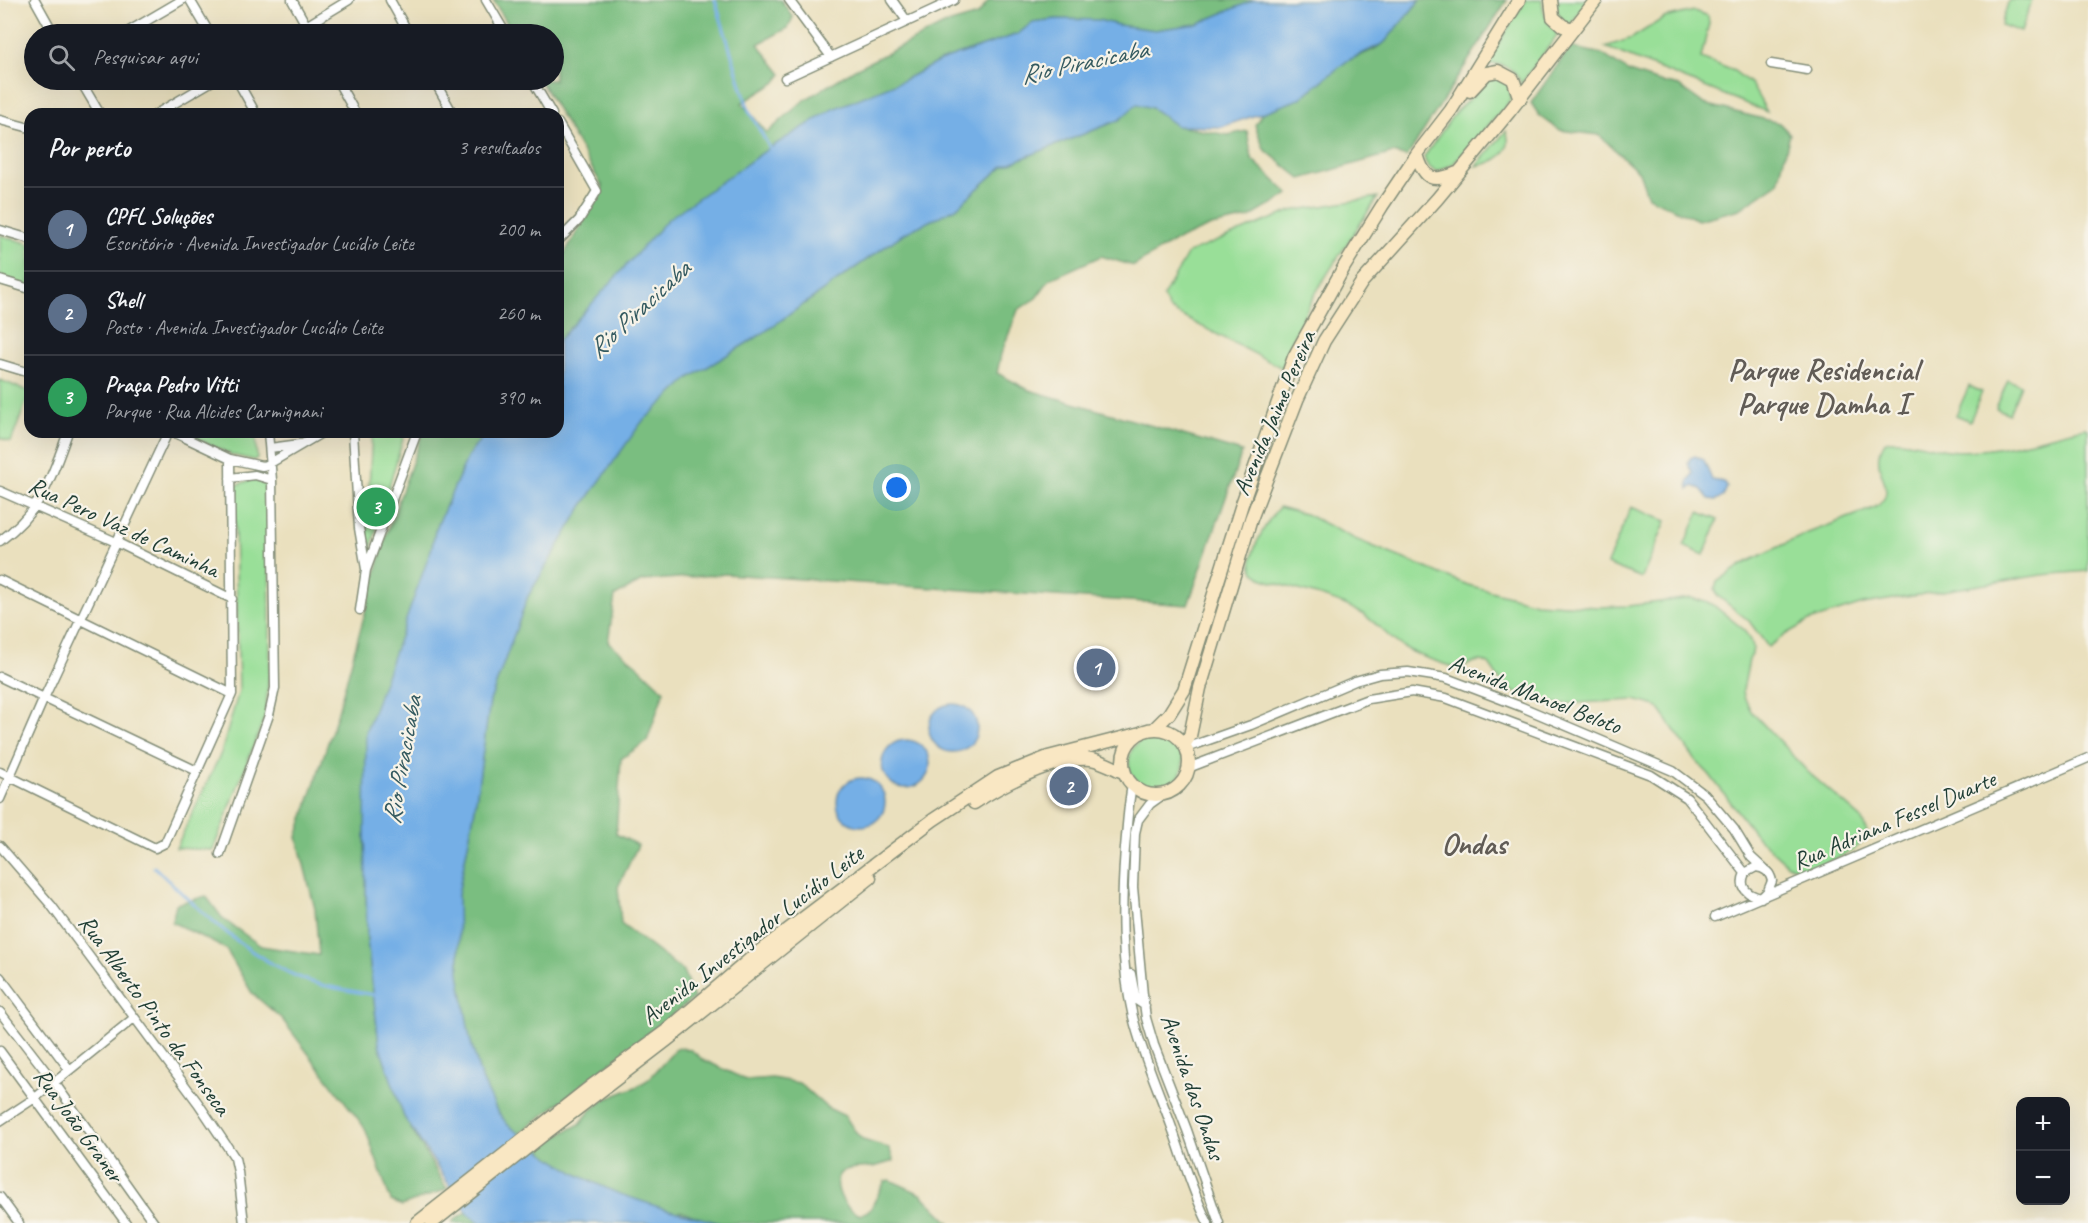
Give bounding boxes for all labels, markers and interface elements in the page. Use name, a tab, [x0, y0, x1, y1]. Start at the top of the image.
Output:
search box	[24, 24, 564, 90]
water label: Rio Piracicaba	[1018, 32, 1153, 92]
icon: search	[45, 41, 78, 74]
text: Pesquisar aqui	[93, 43, 198, 71]
text: Por perto	[48, 131, 130, 164]
text: 3 resultados	[458, 135, 540, 160]
text: CPFL Soluções	[105, 203, 212, 231]
text: 1	[63, 217, 72, 242]
text: 200 m	[497, 217, 540, 242]
text: Escritório · Avenida Investigador Lucídio Leite	[105, 231, 414, 256]
water label: Rio Piracicaba	[581, 251, 699, 365]
text: Shell	[105, 287, 142, 315]
text: 2	[63, 301, 72, 326]
text: 260 m	[497, 301, 540, 326]
text: Posto · Avenida Investigador Lucídio Leite	[105, 315, 383, 340]
street label: Avenida Jaime Pereira	[1226, 325, 1323, 500]
district label: Parque Residencial Parque Damha I	[1728, 351, 1924, 423]
text: Praça Pedro Vitti	[105, 371, 238, 399]
text: 3	[63, 385, 72, 410]
text: 390 m	[497, 385, 540, 410]
text: Parque · Rua Alcides Carmignani	[105, 399, 322, 424]
street label: Rua Pero Vaz de Caminha	[24, 470, 226, 585]
your location	[882, 473, 911, 502]
pin: 3	[356, 484, 395, 530]
pin: 1	[1076, 646, 1116, 690]
street label: Avenida Manoel Beloto	[1445, 647, 1627, 741]
water label: Rio Piracicaba	[375, 691, 430, 826]
street label: Rua Adriana Fessel Duarte	[1788, 763, 2002, 876]
pin: 2	[1050, 764, 1088, 808]
district label: Ondas	[1442, 825, 1510, 863]
street label: Avenida Investigador Lucídio Leite	[635, 838, 871, 1031]
street label: Rua Alberto Pinto da Fonseca	[72, 909, 239, 1122]
street label: Avenida das Ondas	[1154, 1010, 1232, 1165]
street label: Rua João Graner	[27, 1062, 132, 1190]
map controls	[2016, 1097, 2070, 1205]
button: +	[2016, 1097, 2070, 1151]
button: −	[2016, 1151, 2070, 1205]

